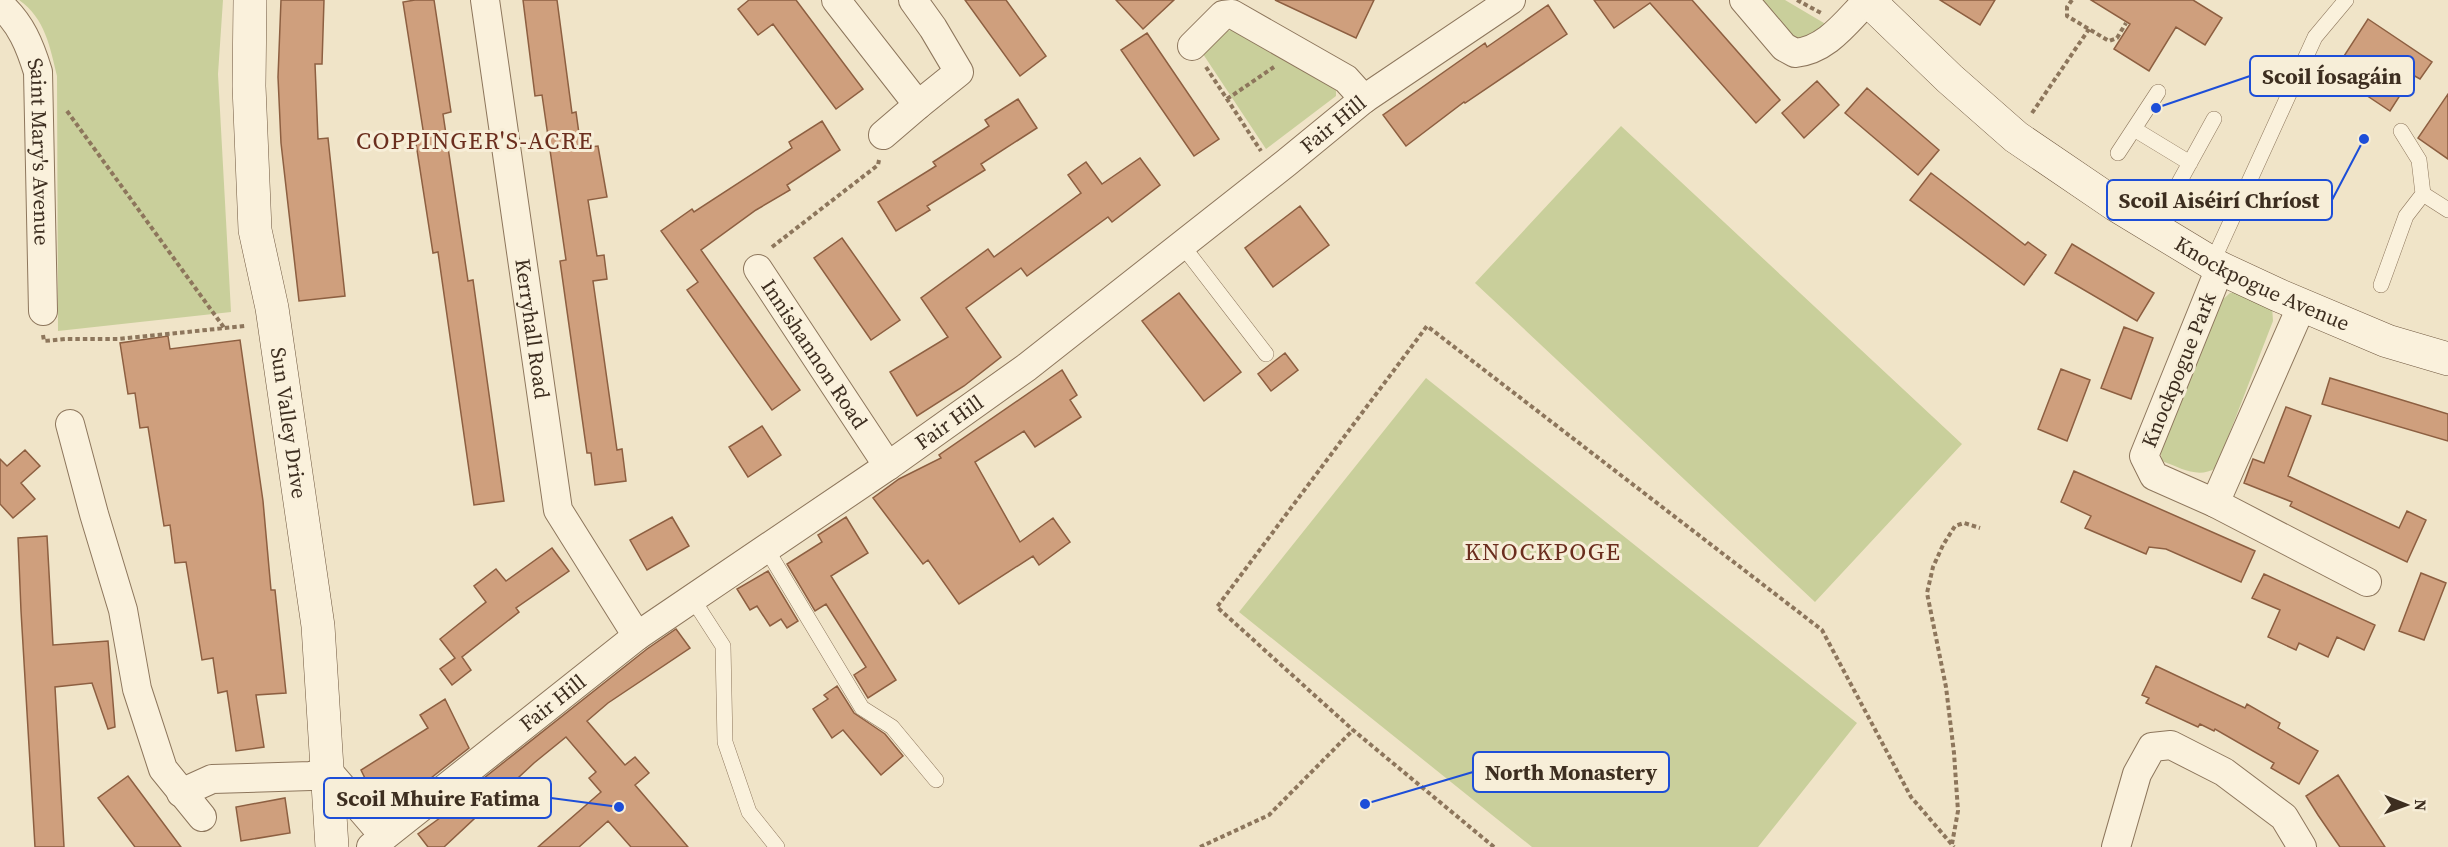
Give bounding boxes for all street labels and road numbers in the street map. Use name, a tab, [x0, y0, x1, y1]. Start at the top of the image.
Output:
street label: Saint Mary's Avenue	[20, 54, 57, 246]
street label: Fair Hill	[1294, 88, 1372, 160]
street label: Knockpogue Avenue	[2169, 229, 2354, 338]
street label: Kerryhall Road	[508, 257, 557, 401]
street label: Innishannon Road	[755, 273, 875, 434]
street label: Knockpogue Park	[2134, 287, 2223, 452]
street label: Sun Valley Drive	[264, 345, 314, 500]
street label: Fair Hill	[909, 388, 989, 456]
street label: Fair Hill	[513, 667, 592, 738]

